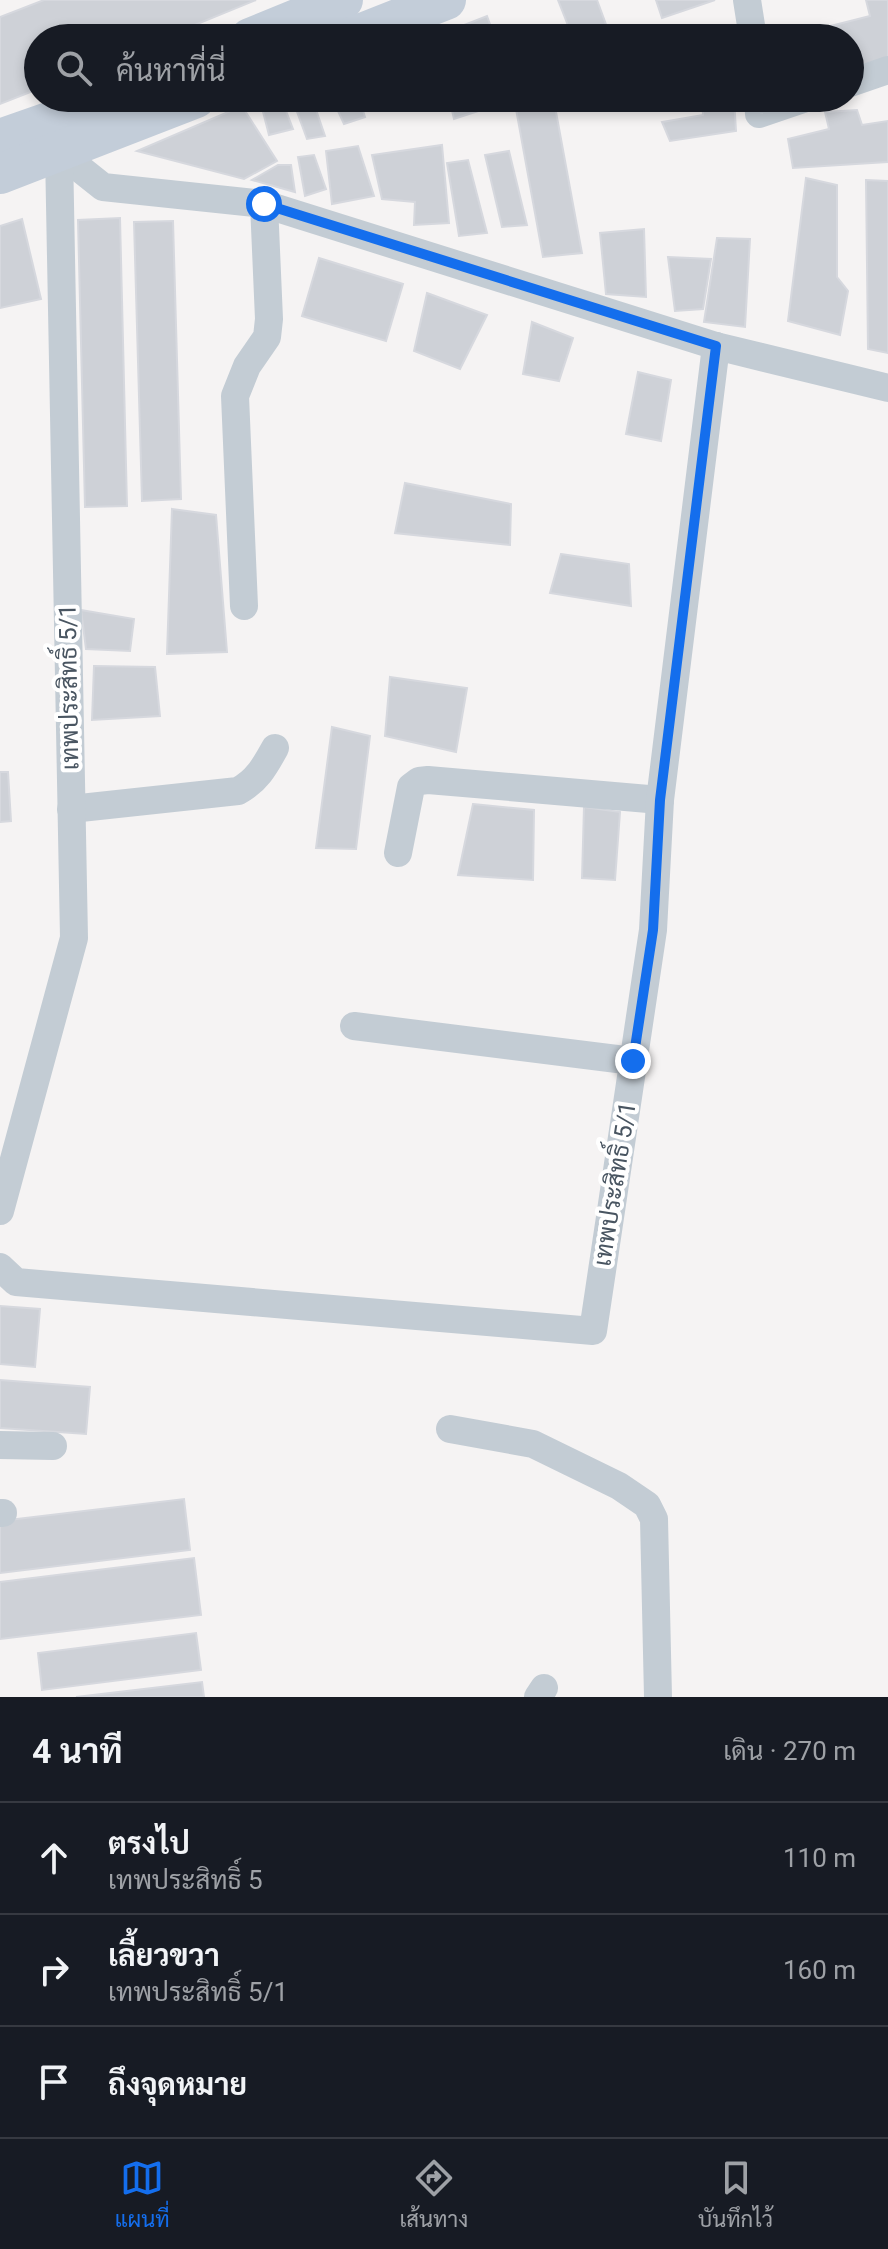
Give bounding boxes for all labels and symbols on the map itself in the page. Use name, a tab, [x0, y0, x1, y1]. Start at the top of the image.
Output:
route start	[246, 186, 282, 222]
street label: เทพประสิทธิ์ 5/1	[46, 604, 84, 770]
route end	[615, 1043, 651, 1079]
street label: เทพประสิทธิ์ 5/1	[580, 1099, 642, 1268]

